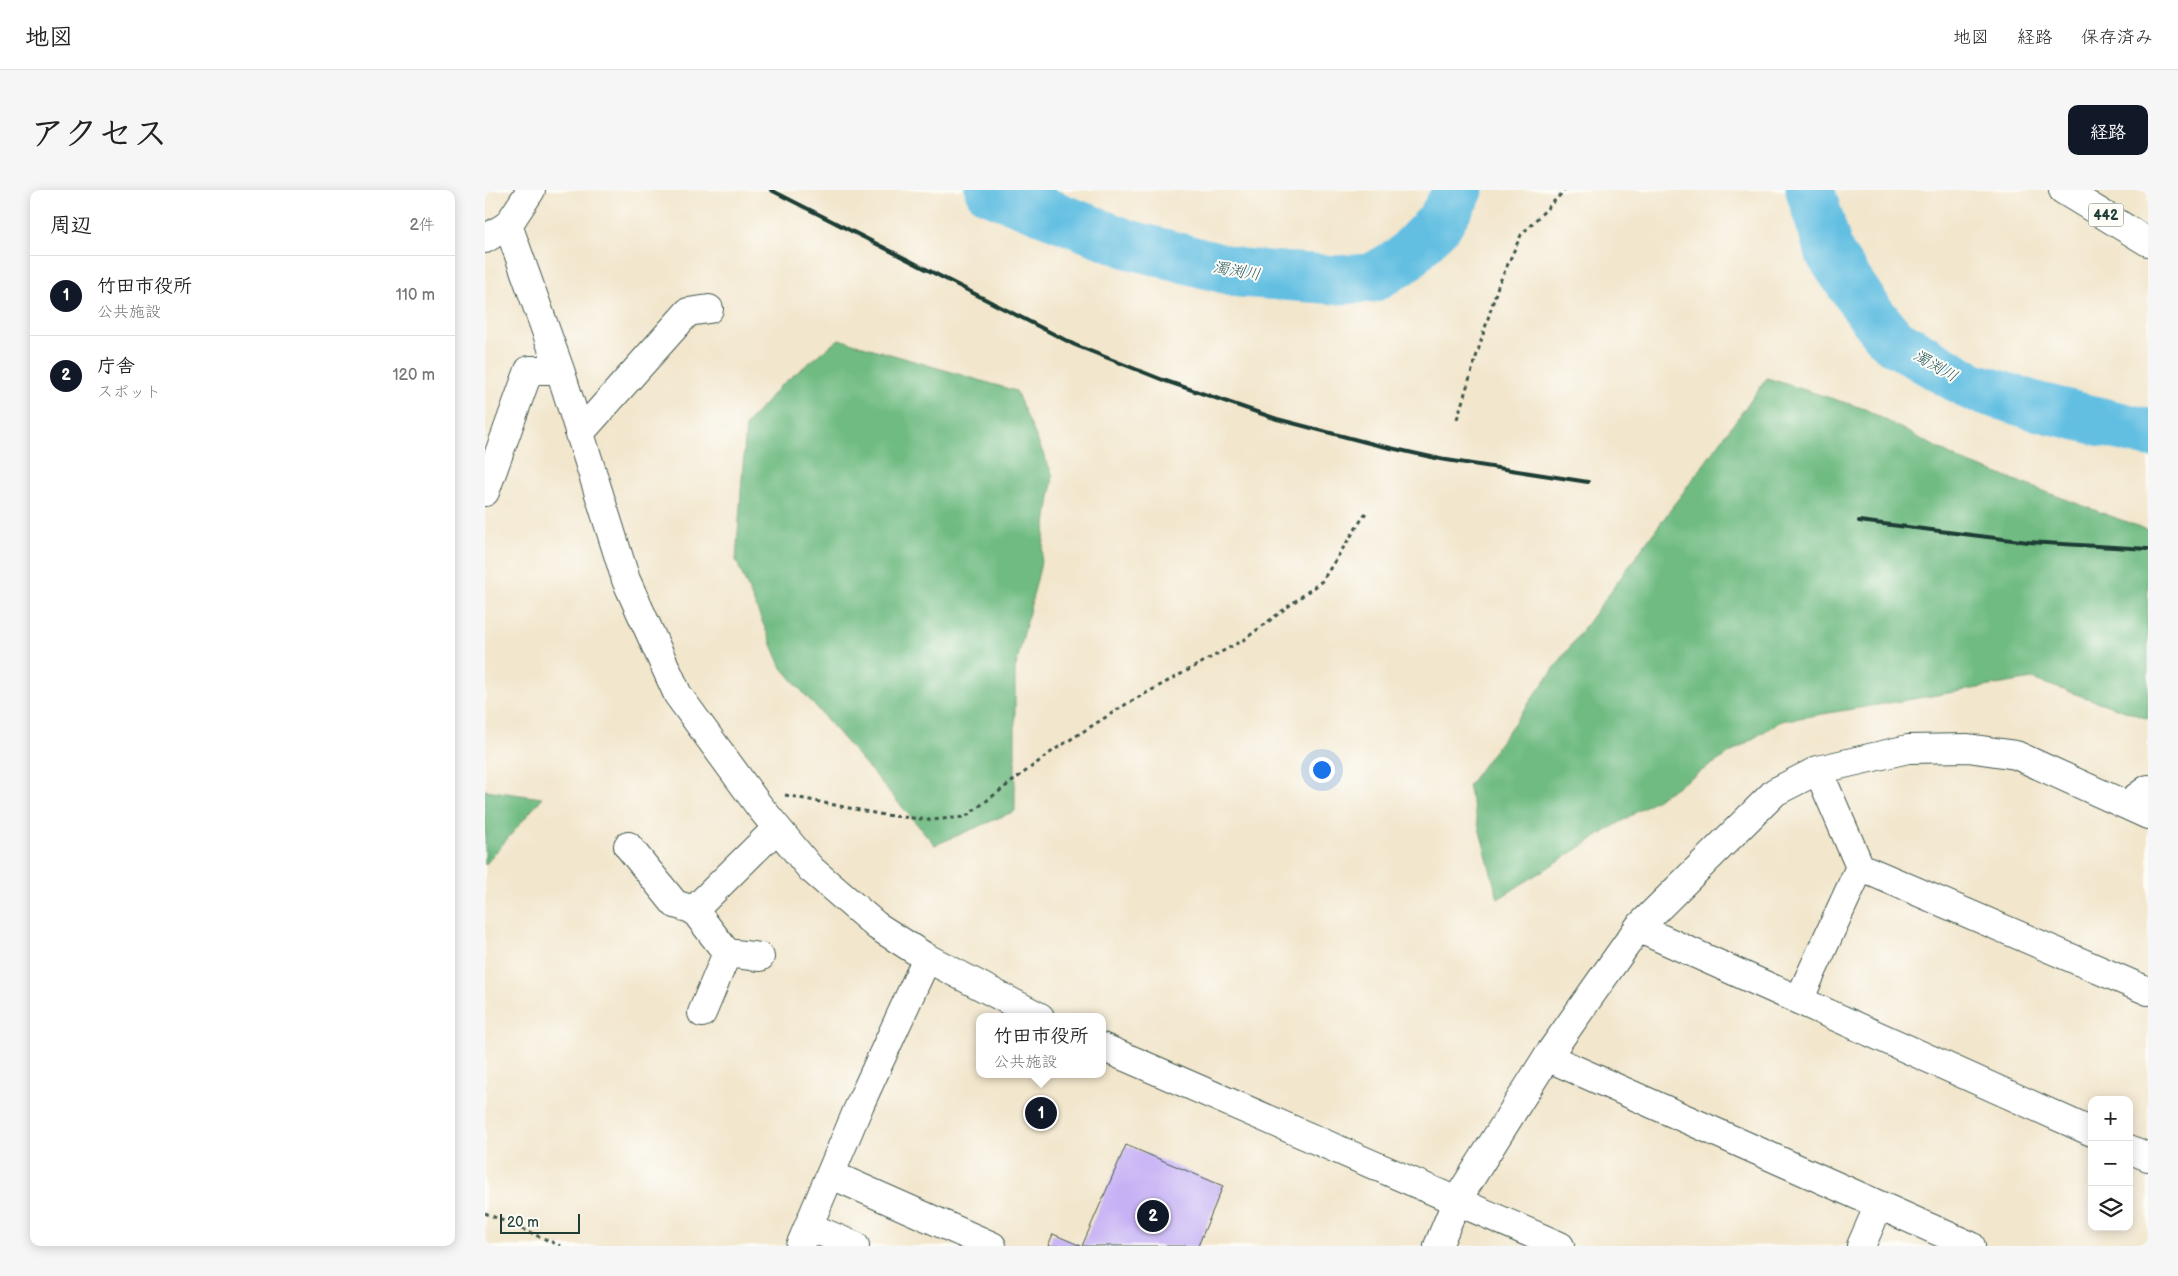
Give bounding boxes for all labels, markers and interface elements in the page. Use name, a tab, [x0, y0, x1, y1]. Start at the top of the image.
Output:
text: 地図	[25, 23, 73, 52]
text: 地図	[1953, 27, 1989, 48]
text: 経路	[2017, 27, 2053, 48]
text: 保存済み	[2081, 27, 2153, 48]
button: 経路	[2068, 105, 2148, 155]
text: アクセス	[30, 113, 168, 156]
road number: 442	[2089, 204, 2123, 226]
text: 周辺	[50, 213, 92, 238]
text: 2件	[410, 216, 435, 235]
water label: 濁渕川	[1211, 258, 1262, 285]
text: 竹田市役所	[97, 275, 192, 298]
text: 1	[63, 286, 69, 305]
text: 110 m	[396, 286, 435, 305]
text: 公共施設	[97, 303, 161, 322]
water label: 濁渕川	[1910, 346, 1961, 387]
text: 庁舎	[97, 355, 135, 378]
text: 2	[61, 366, 71, 385]
text: 120 m	[392, 366, 435, 385]
text: スポット	[97, 383, 161, 402]
your location	[1309, 757, 1335, 783]
popup	[976, 1013, 1106, 1078]
text: 竹田市役所	[993, 1025, 1089, 1048]
text: 公共施設	[993, 1053, 1058, 1072]
pin: 1	[1025, 1094, 1057, 1132]
map controls	[2088, 1096, 2133, 1231]
button: +	[2088, 1096, 2133, 1141]
button: −	[2088, 1141, 2133, 1186]
button: layers	[2088, 1186, 2133, 1231]
pin: 2	[1137, 1197, 1169, 1235]
scale bar	[500, 1211, 580, 1234]
text: 20 m	[507, 1214, 539, 1231]

